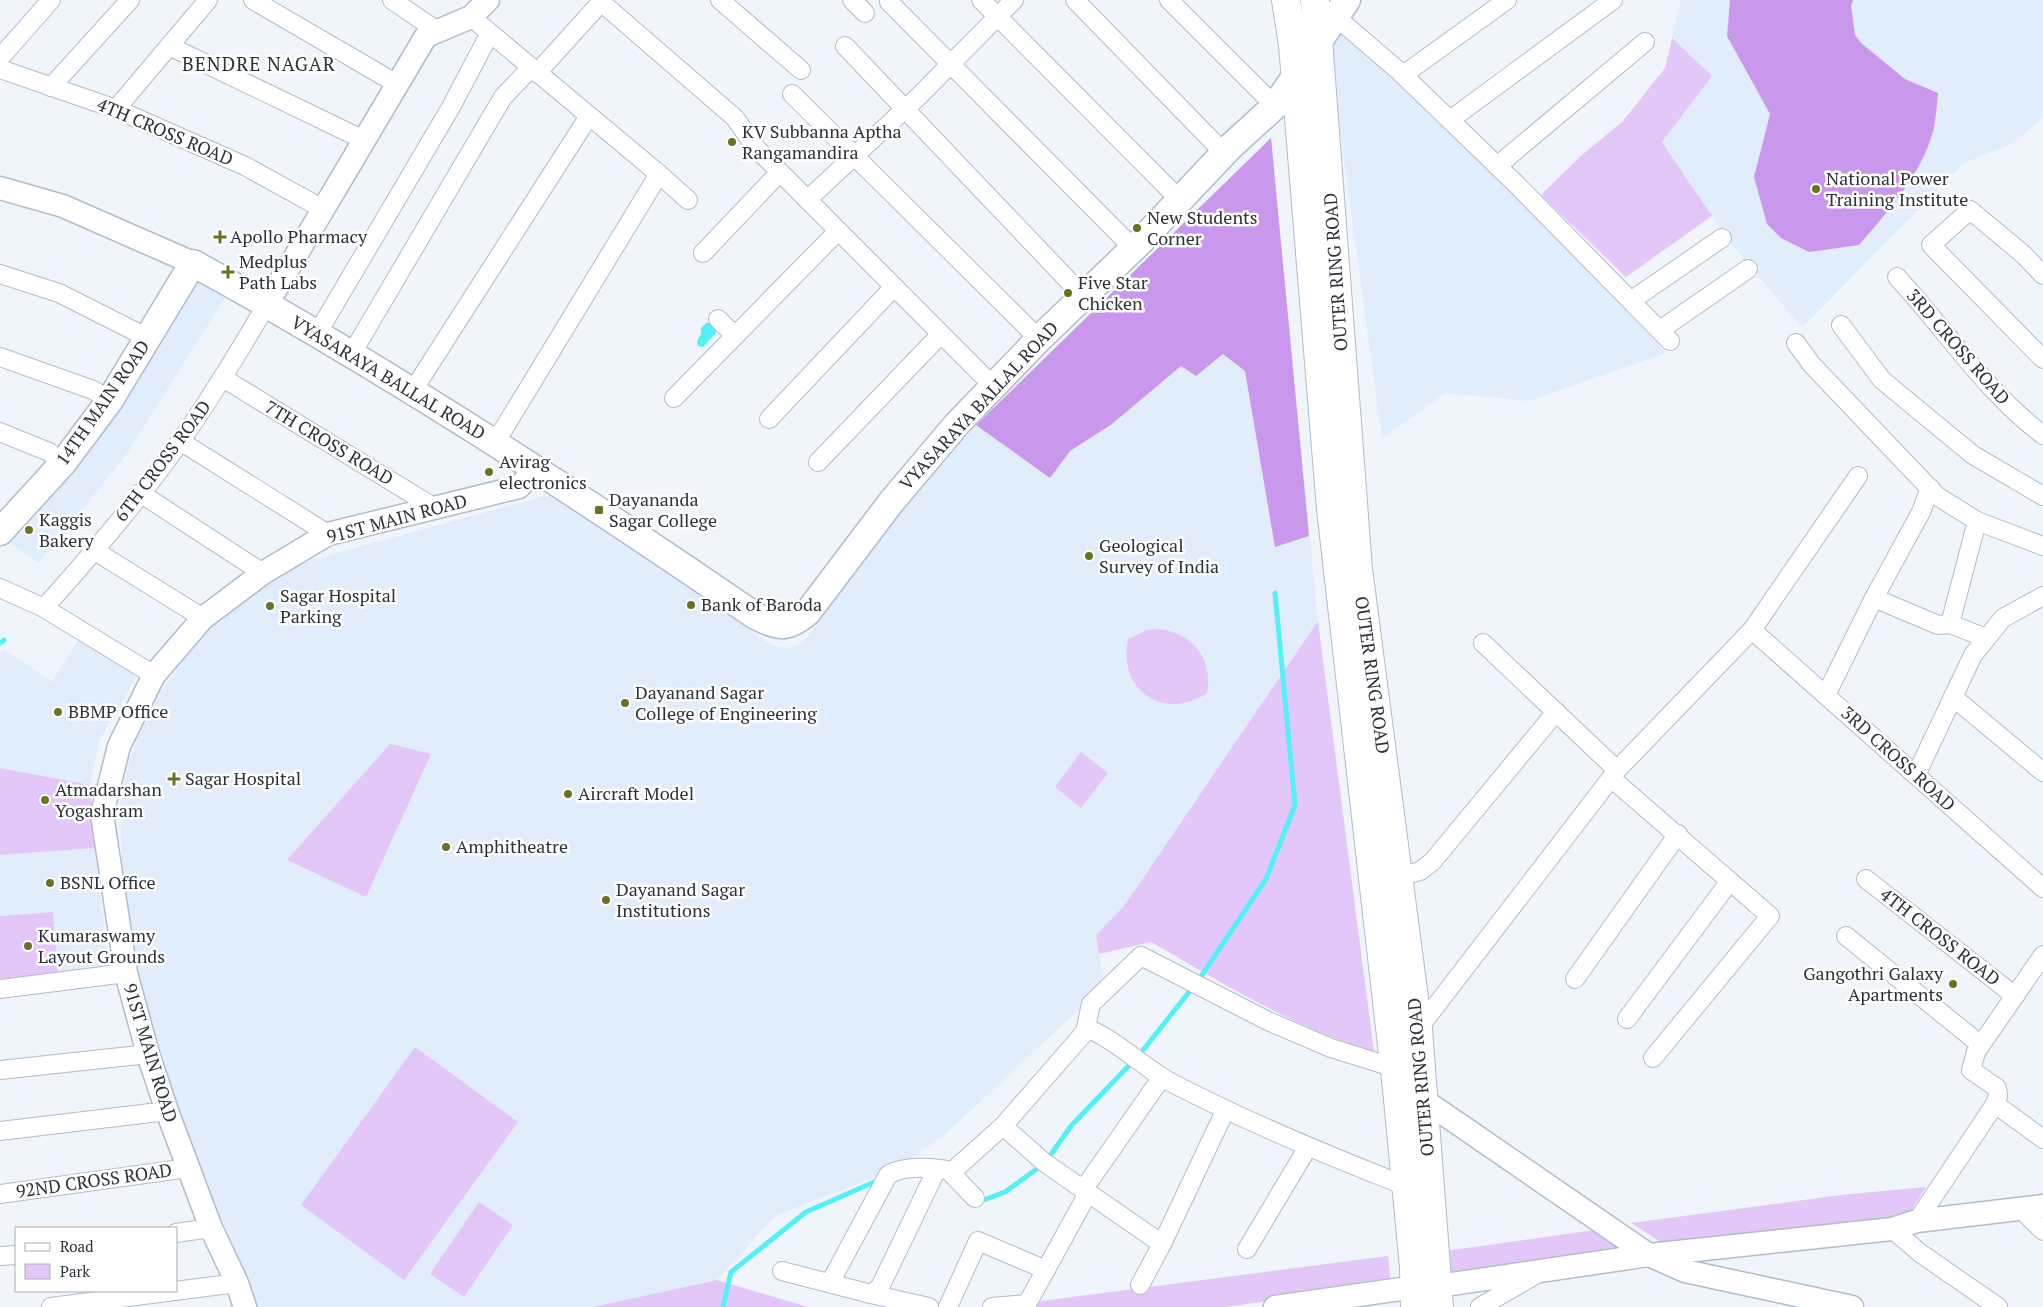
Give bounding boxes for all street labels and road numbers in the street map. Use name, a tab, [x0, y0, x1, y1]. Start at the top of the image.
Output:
street label: 4TH CROSS ROAD	[94, 92, 237, 171]
street label: OUTER RING ROAD	[1317, 192, 1353, 352]
street label: 3RD CROSS ROAD	[1902, 283, 2016, 409]
street label: VYASARAYA BALLAL ROAD	[287, 309, 490, 445]
street label: VYASARAYA BALLAL ROAD	[893, 316, 1063, 495]
street label: 14TH MAIN ROAD	[50, 335, 154, 470]
street label: 7TH CROSS ROAD	[261, 394, 398, 490]
street label: 6TH CROSS ROAD	[109, 395, 216, 526]
street label: 91ST MAIN ROAD	[324, 488, 470, 548]
street label: OUTER RING ROAD	[1350, 595, 1396, 755]
street label: 3RD CROSS ROAD	[1836, 701, 1961, 816]
street label: 4TH CROSS ROAD	[1876, 882, 2006, 991]
street label: 91ST MAIN ROAD	[118, 980, 184, 1125]
street label: OUTER RING ROAD	[1401, 997, 1439, 1157]
street label: 92ND CROSS ROAD	[14, 1157, 173, 1203]

